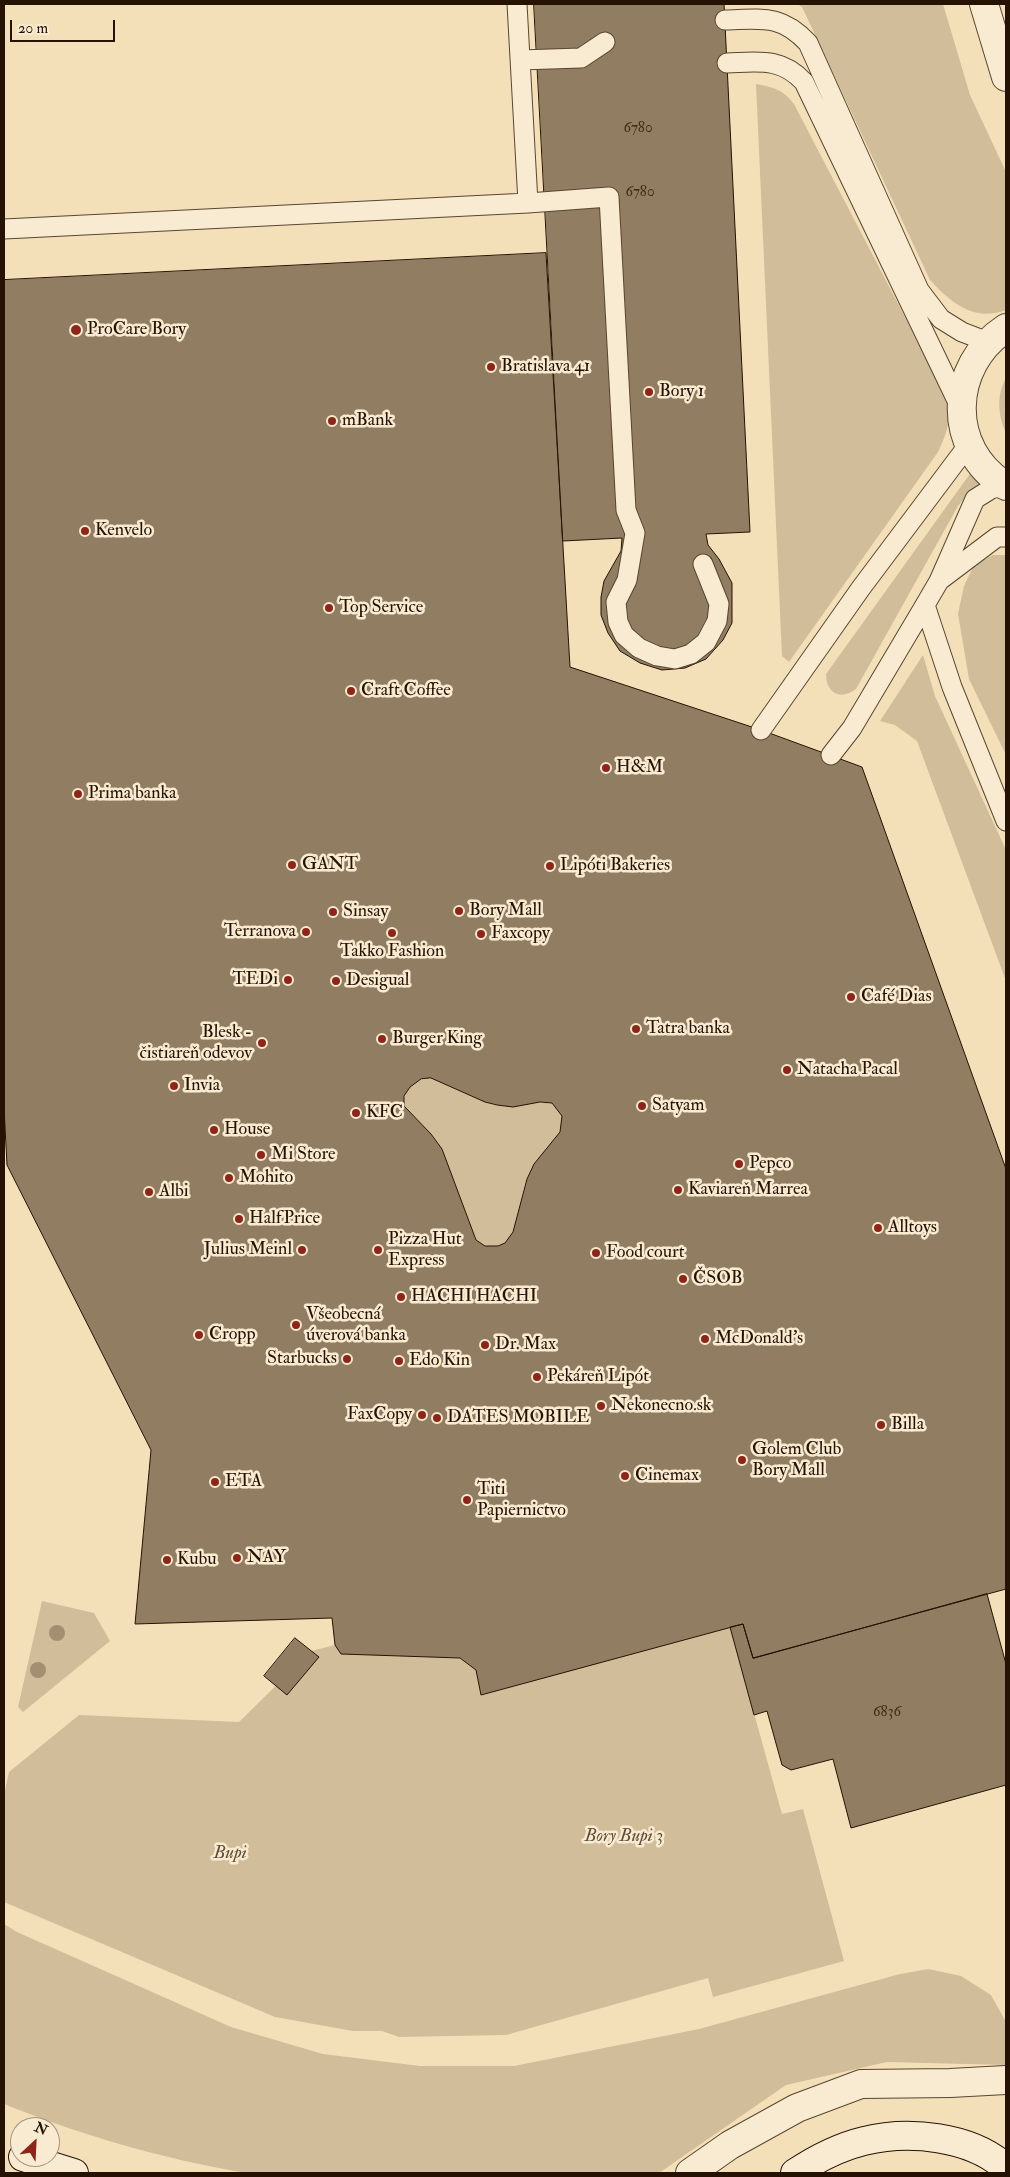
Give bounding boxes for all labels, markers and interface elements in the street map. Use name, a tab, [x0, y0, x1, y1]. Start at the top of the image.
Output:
scale bar	[12, 10, 118, 42]
text: 20 m	[18, 19, 48, 38]
house number: 6780	[623, 120, 653, 138]
house number: 6780	[625, 184, 655, 202]
place label: ProCare Bory	[87, 319, 186, 341]
marker: ProCare Bory	[69, 323, 83, 337]
place label: Bratislava 41	[501, 356, 590, 378]
marker: Bratislava 41	[485, 361, 497, 373]
place label: Bory 1	[659, 381, 704, 403]
marker: Bory 1	[643, 386, 655, 398]
place label: mBank	[342, 410, 393, 432]
marker: mBank	[326, 415, 338, 427]
place label: Kenvelo	[95, 520, 152, 542]
marker: Kenvelo	[79, 525, 91, 537]
place label: Top Service	[339, 597, 423, 619]
marker: Top Service	[323, 602, 335, 614]
place label: Craft Coffee	[361, 680, 451, 702]
marker: Craft Coffee	[345, 685, 357, 697]
place label: H&M	[616, 757, 663, 779]
marker: H&M	[600, 762, 612, 774]
place label: Prima banka	[88, 783, 176, 805]
marker: Prima banka	[72, 788, 84, 800]
place label: GANT	[302, 854, 358, 876]
place label: Lipóti Bakeries	[560, 855, 670, 877]
marker: GANT	[286, 859, 298, 871]
marker: Lipóti Bakeries	[544, 860, 556, 872]
place label: Bory Mall	[469, 900, 542, 922]
place label: Sinsay	[343, 901, 388, 923]
marker: Bory Mall	[453, 905, 465, 917]
marker: Sinsay	[327, 906, 339, 918]
place label: Terranova	[224, 921, 296, 943]
place label: Faxcopy	[491, 923, 550, 945]
marker: Terranova	[300, 926, 312, 938]
marker: Takko Fashion	[386, 927, 398, 939]
marker: Faxcopy	[475, 928, 487, 940]
place label: Takko Fashion	[340, 941, 444, 963]
place label: TEDi	[232, 969, 278, 991]
place label: Desigual	[346, 970, 409, 992]
marker: TEDi	[282, 974, 294, 986]
marker: Desigual	[330, 975, 342, 987]
place label: Café Dias	[861, 986, 932, 1008]
marker: Café Dias	[845, 991, 857, 1003]
place label: Tatra banka	[646, 1018, 730, 1040]
place label: Blesk - čistiareň odevov	[140, 1022, 252, 1064]
marker: Tatra banka	[630, 1023, 642, 1035]
place label: Burger King	[392, 1028, 482, 1050]
marker: Burger King	[376, 1033, 388, 1045]
marker: Blesk - čistiareň odevov	[256, 1037, 268, 1049]
place label: Natacha Pacal	[797, 1059, 898, 1081]
marker: Natacha Pacal	[781, 1064, 793, 1076]
place label: Invia	[184, 1075, 220, 1097]
marker: Invia	[168, 1080, 180, 1092]
place label: Satyam	[652, 1095, 704, 1117]
marker: Satyam	[636, 1100, 648, 1112]
place label: KFC	[366, 1102, 403, 1124]
marker: KFC	[350, 1107, 362, 1119]
place label: House	[224, 1119, 270, 1141]
marker: House	[208, 1124, 220, 1136]
place label: Mi Store	[271, 1144, 336, 1166]
marker: Mi Store	[255, 1149, 267, 1161]
place label: Pepco	[749, 1153, 792, 1175]
marker: Pepco	[733, 1158, 745, 1170]
place label: Mohito	[239, 1167, 293, 1189]
marker: Mohito	[223, 1172, 235, 1184]
place label: Kaviareň Marrea	[688, 1179, 808, 1201]
place label: Albi	[159, 1181, 189, 1203]
marker: Kaviareň Marrea	[672, 1184, 684, 1196]
marker: Albi	[143, 1186, 155, 1198]
place label: HalfPrice	[249, 1208, 320, 1230]
marker: HalfPrice	[233, 1213, 245, 1225]
place label: Alltoys	[888, 1217, 937, 1239]
marker: Alltoys	[872, 1222, 884, 1234]
place label: Pizza Hut Express	[388, 1229, 462, 1272]
place label: Julius Meinl	[204, 1239, 292, 1261]
place label: Food court	[606, 1242, 685, 1264]
marker: Julius Meinl	[296, 1244, 308, 1256]
marker: Pizza Hut Express	[372, 1244, 384, 1256]
marker: Food court	[590, 1247, 602, 1259]
place label: ČSOB	[693, 1268, 742, 1290]
marker: ČSOB	[677, 1273, 689, 1285]
place label: HACHI HACHI	[411, 1286, 537, 1308]
marker: HACHI HACHI	[395, 1291, 407, 1303]
place label: Všeobecná úverová banka	[306, 1304, 406, 1346]
marker: Všeobecná úverová banka	[290, 1319, 302, 1331]
place label: Cropp	[209, 1324, 256, 1346]
place label: McDonald's	[715, 1328, 803, 1350]
marker: Cropp	[193, 1329, 205, 1341]
marker: McDonald's	[699, 1333, 711, 1345]
place label: Dr. Max	[495, 1334, 556, 1356]
marker: Dr. Max	[479, 1339, 491, 1351]
place label: Starbucks	[267, 1348, 337, 1370]
place label: Edo Kin	[409, 1350, 470, 1372]
marker: Starbucks	[341, 1353, 353, 1365]
marker: Edo Kin	[393, 1355, 405, 1367]
place label: Pekáreň Lipót	[547, 1366, 649, 1388]
marker: Pekáreň Lipót	[531, 1371, 543, 1383]
place label: Nekonecno.sk	[611, 1395, 711, 1417]
marker: Nekonecno.sk	[595, 1400, 607, 1412]
place label: FaxCopy	[347, 1404, 412, 1426]
place label: DATES MOBILE	[447, 1407, 589, 1429]
marker: FaxCopy	[416, 1409, 428, 1421]
marker: DATES MOBILE	[431, 1412, 443, 1424]
place label: Billa	[891, 1414, 924, 1436]
marker: Billa	[875, 1419, 887, 1431]
place label: Golem Club Bory Mall	[752, 1439, 841, 1482]
marker: Golem Club Bory Mall	[736, 1454, 748, 1466]
place label: Cinemax	[635, 1465, 699, 1487]
marker: Cinemax	[619, 1470, 631, 1482]
place label: ETA	[225, 1471, 262, 1493]
marker: ETA	[209, 1476, 221, 1488]
place label: Titi Papiernictvo	[477, 1479, 566, 1522]
marker: Titi Papiernictvo	[461, 1494, 473, 1506]
place label: NAY	[247, 1547, 286, 1569]
place label: Kubu	[177, 1549, 217, 1571]
marker: NAY	[231, 1552, 243, 1564]
marker: Kubu	[161, 1554, 173, 1566]
house number: 6836	[873, 1704, 901, 1722]
park label: Bory Bupi 3	[585, 1826, 663, 1848]
park label: Bupi	[213, 1843, 247, 1865]
north arrow	[10, 2117, 60, 2167]
text: N	[32, 2119, 50, 2139]

